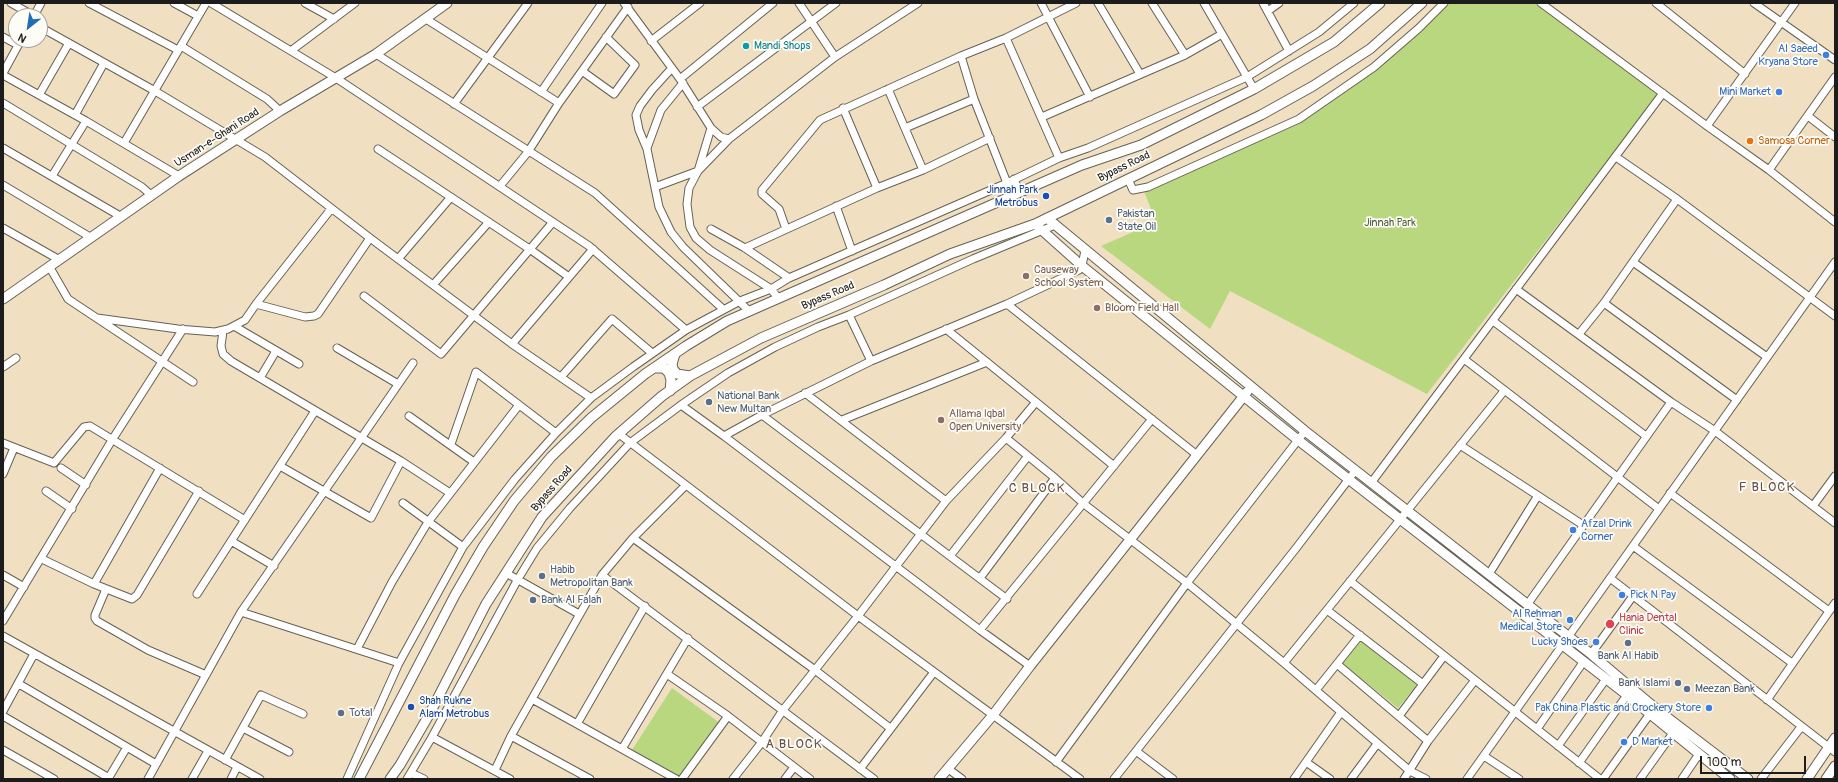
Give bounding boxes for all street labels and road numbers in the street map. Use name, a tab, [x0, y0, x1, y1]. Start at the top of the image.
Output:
street label: Usman-e-Ghani Road	[172, 106, 262, 170]
street label: Bypass Road	[1096, 149, 1152, 185]
street label: Bypass Road	[800, 279, 856, 313]
street label: Bypass Road	[529, 463, 575, 515]

